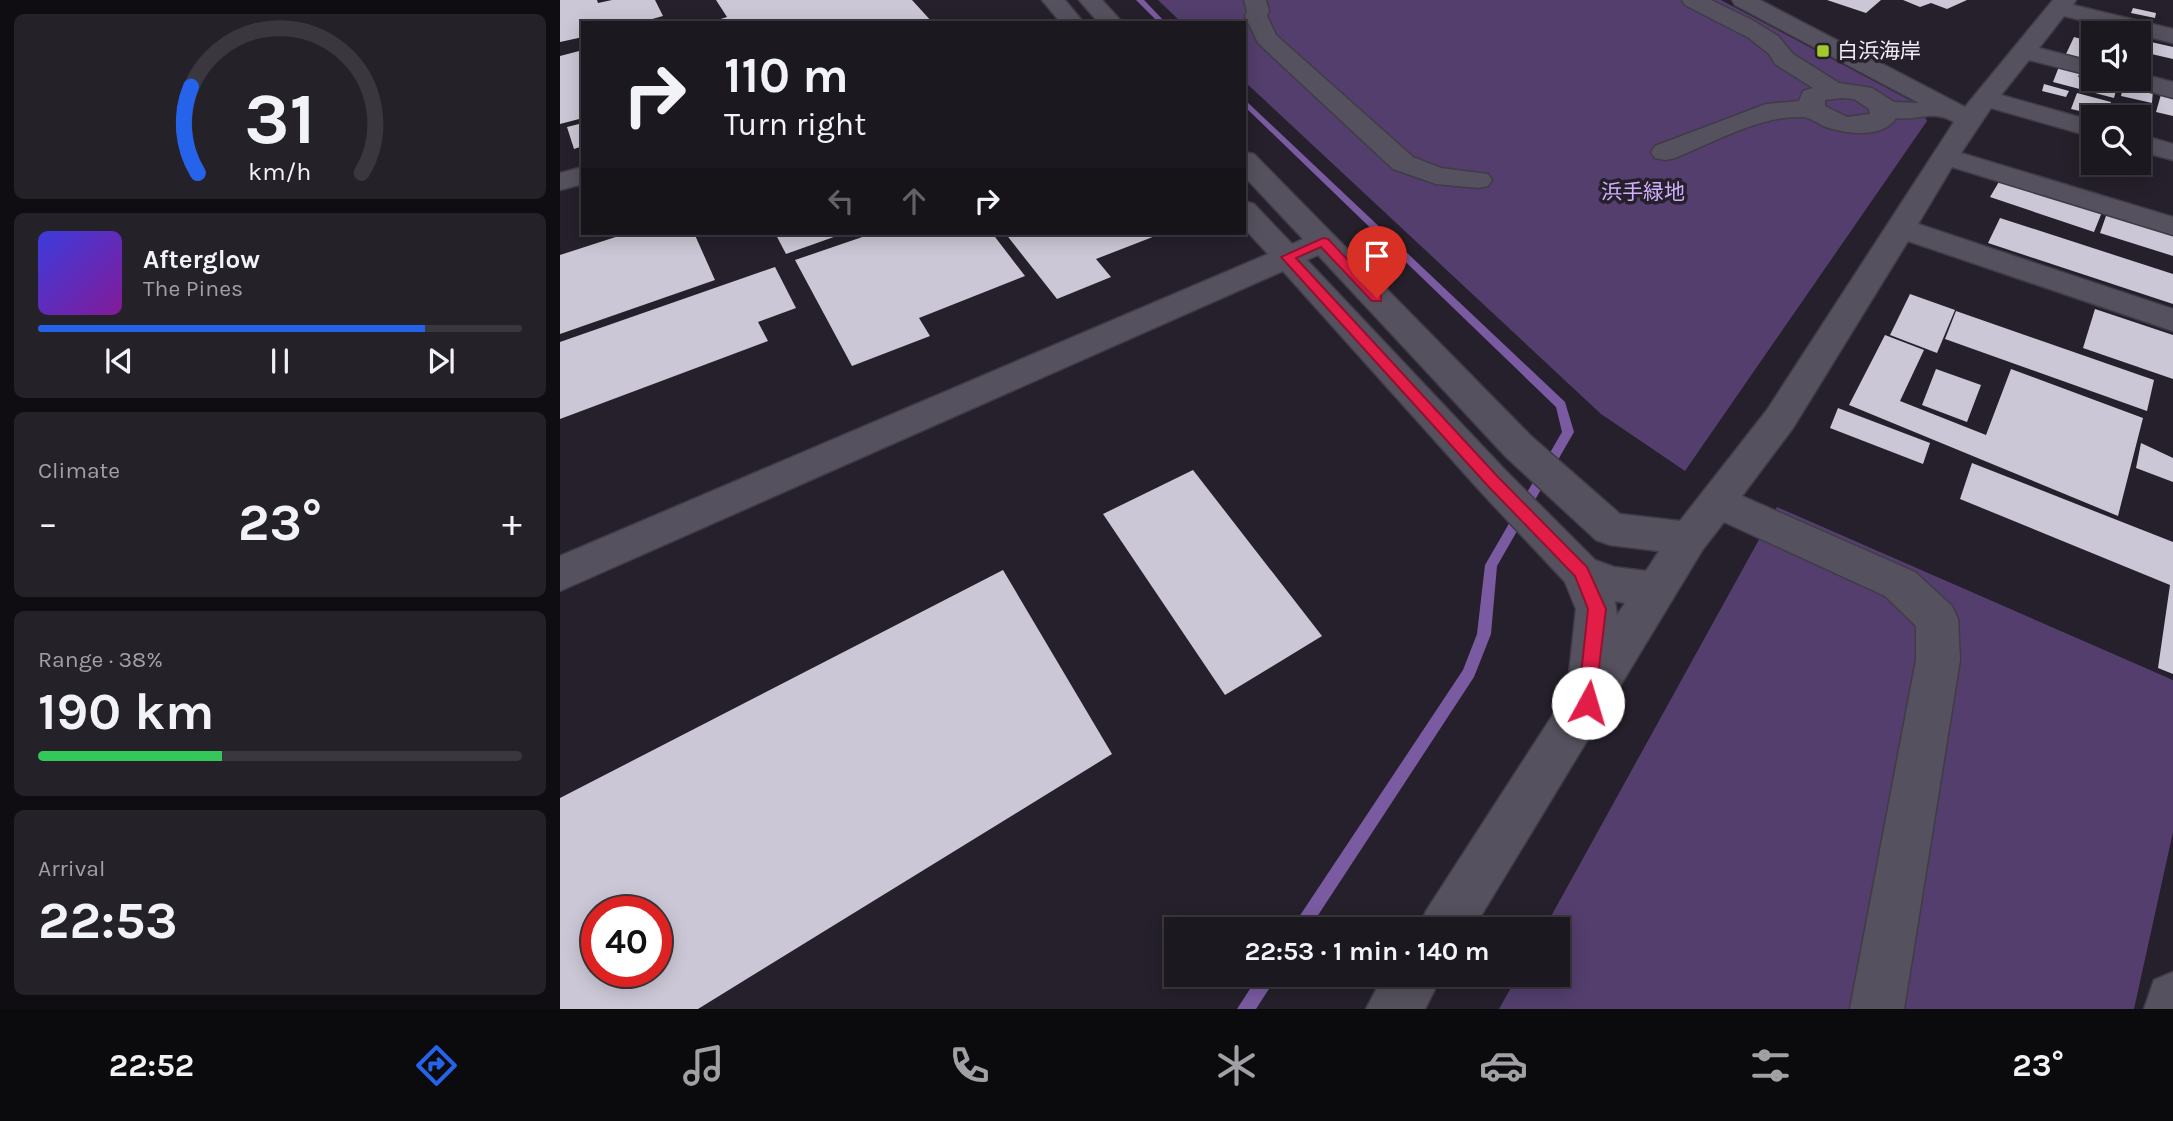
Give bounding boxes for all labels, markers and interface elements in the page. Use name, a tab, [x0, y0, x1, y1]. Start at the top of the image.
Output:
map controls	[2081, 21, 2151, 175]
button: sound	[2081, 21, 2151, 91]
place label: 白浜海岸	[1837, 39, 1921, 63]
marker: 白浜海岸	[1815, 43, 1831, 59]
text: 110 m	[724, 47, 849, 104]
icon: right	[609, 49, 700, 140]
text: 31	[244, 76, 316, 161]
button: search	[2081, 105, 2151, 175]
text: Turn right	[724, 106, 866, 143]
text: km/h	[248, 156, 312, 185]
park label: 浜手緑地	[1601, 180, 1685, 204]
icon: left	[822, 182, 860, 220]
icon: ahead	[895, 182, 933, 220]
icon: right	[968, 182, 1006, 220]
pin	[1347, 226, 1407, 298]
icon: arrive	[1358, 237, 1396, 275]
text: Afterglow	[143, 244, 260, 275]
text: The Pines	[143, 275, 243, 302]
icon: previous	[100, 342, 138, 380]
icon: pause	[261, 342, 299, 380]
icon: next	[422, 342, 460, 380]
text: Climate	[38, 457, 120, 484]
text: 23°	[238, 492, 322, 553]
text: −	[38, 501, 58, 546]
text: +	[502, 501, 522, 546]
text: Range · 38%	[38, 646, 163, 673]
position arrow	[1551, 666, 1625, 740]
text: 190 km	[38, 681, 214, 742]
text: Arrival	[38, 855, 105, 882]
text: 22:53	[38, 890, 178, 951]
speed limit sign: 40	[581, 896, 672, 987]
text: 22:53 · 1 min · 140 m	[1245, 936, 1489, 967]
icon: directions	[412, 1041, 461, 1090]
icon: music	[679, 1041, 728, 1090]
icon: phone	[945, 1041, 994, 1090]
icon: climate	[1212, 1041, 1261, 1090]
icon: car	[1479, 1041, 1528, 1090]
icon: filters	[1746, 1041, 1795, 1090]
text: 22:52	[109, 1047, 194, 1084]
text: 23°	[2012, 1047, 2064, 1084]

